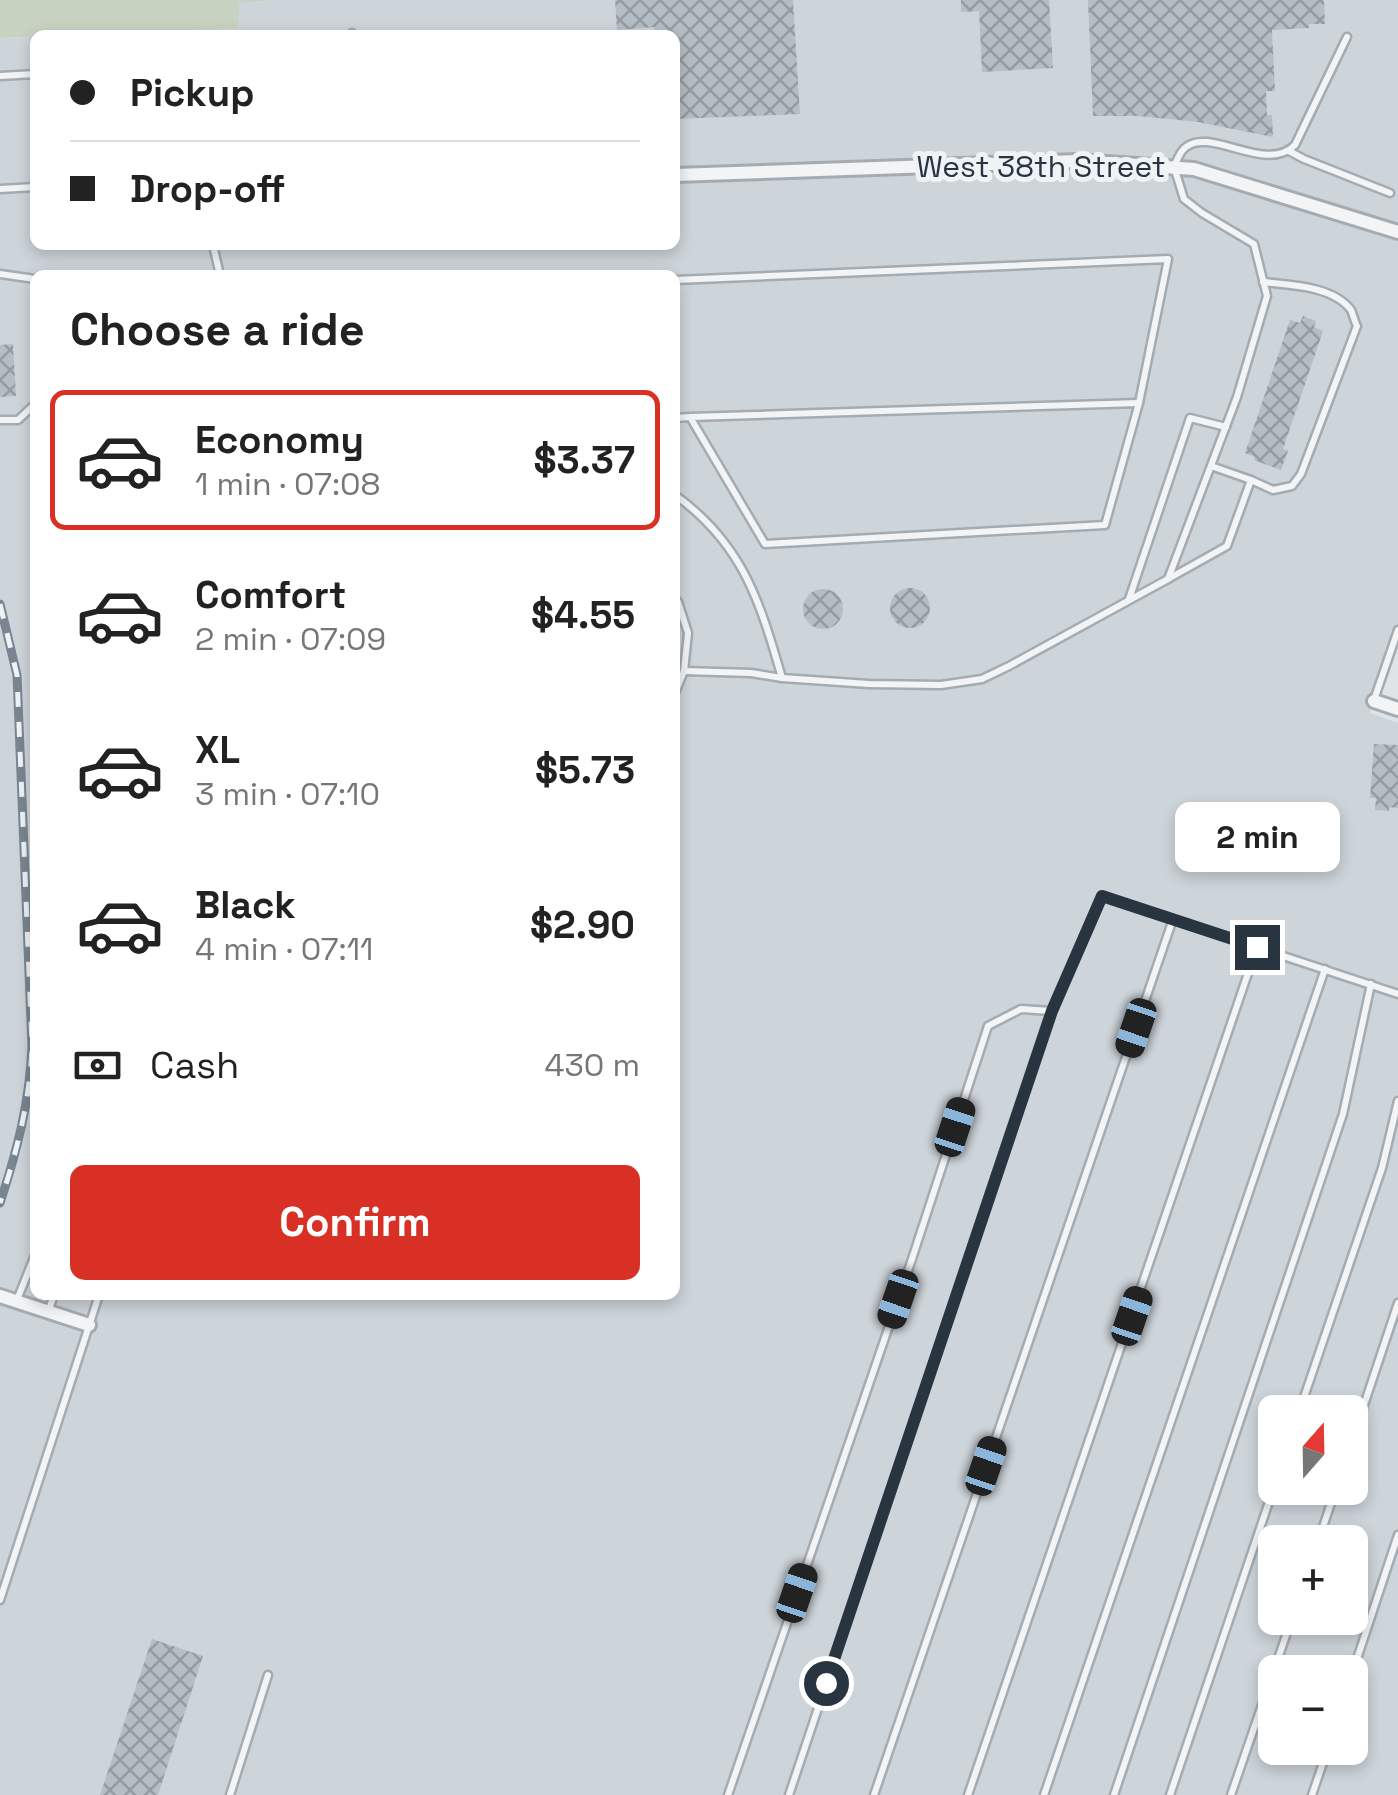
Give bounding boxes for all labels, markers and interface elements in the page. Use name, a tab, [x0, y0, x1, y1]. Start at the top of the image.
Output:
text: Pickup	[130, 69, 254, 117]
street label: West 38th Street	[917, 147, 1165, 186]
text: Drop-off	[130, 165, 285, 213]
text: Choose a ride	[70, 301, 365, 358]
icon: car	[75, 415, 165, 505]
text: Economy	[195, 416, 364, 464]
text: $3.37	[533, 436, 635, 484]
text: 1 min · 07:08	[195, 464, 381, 504]
icon: car	[75, 570, 165, 660]
text: Comfort	[195, 571, 346, 619]
text: $4.55	[531, 591, 635, 639]
text: 2 min · 07:09	[195, 619, 386, 659]
icon: car	[75, 725, 165, 815]
text: XL	[195, 726, 240, 774]
text: $5.73	[535, 746, 635, 794]
text: 3 min · 07:10	[195, 774, 380, 814]
callout: 2 min	[1174, 802, 1340, 872]
text: 2 min	[1216, 817, 1299, 857]
icon: car	[75, 880, 165, 970]
text: Black	[195, 881, 296, 929]
text: $2.90	[530, 901, 635, 949]
route end	[1235, 925, 1280, 970]
text: 4 min · 07:11	[195, 929, 373, 969]
car	[1112, 995, 1160, 1061]
icon: cash	[70, 1038, 125, 1093]
text: Cash	[150, 1041, 239, 1089]
text: 430 m	[544, 1045, 640, 1085]
car	[931, 1094, 979, 1160]
button: Confirm	[70, 1165, 640, 1280]
car	[874, 1266, 922, 1332]
car	[1108, 1283, 1156, 1349]
north arrow	[1258, 1395, 1368, 1505]
map controls	[1258, 1395, 1368, 1765]
car	[962, 1433, 1010, 1499]
button: +	[1258, 1525, 1368, 1635]
car	[773, 1560, 821, 1626]
button: −	[1258, 1655, 1368, 1765]
route start	[804, 1661, 849, 1706]

